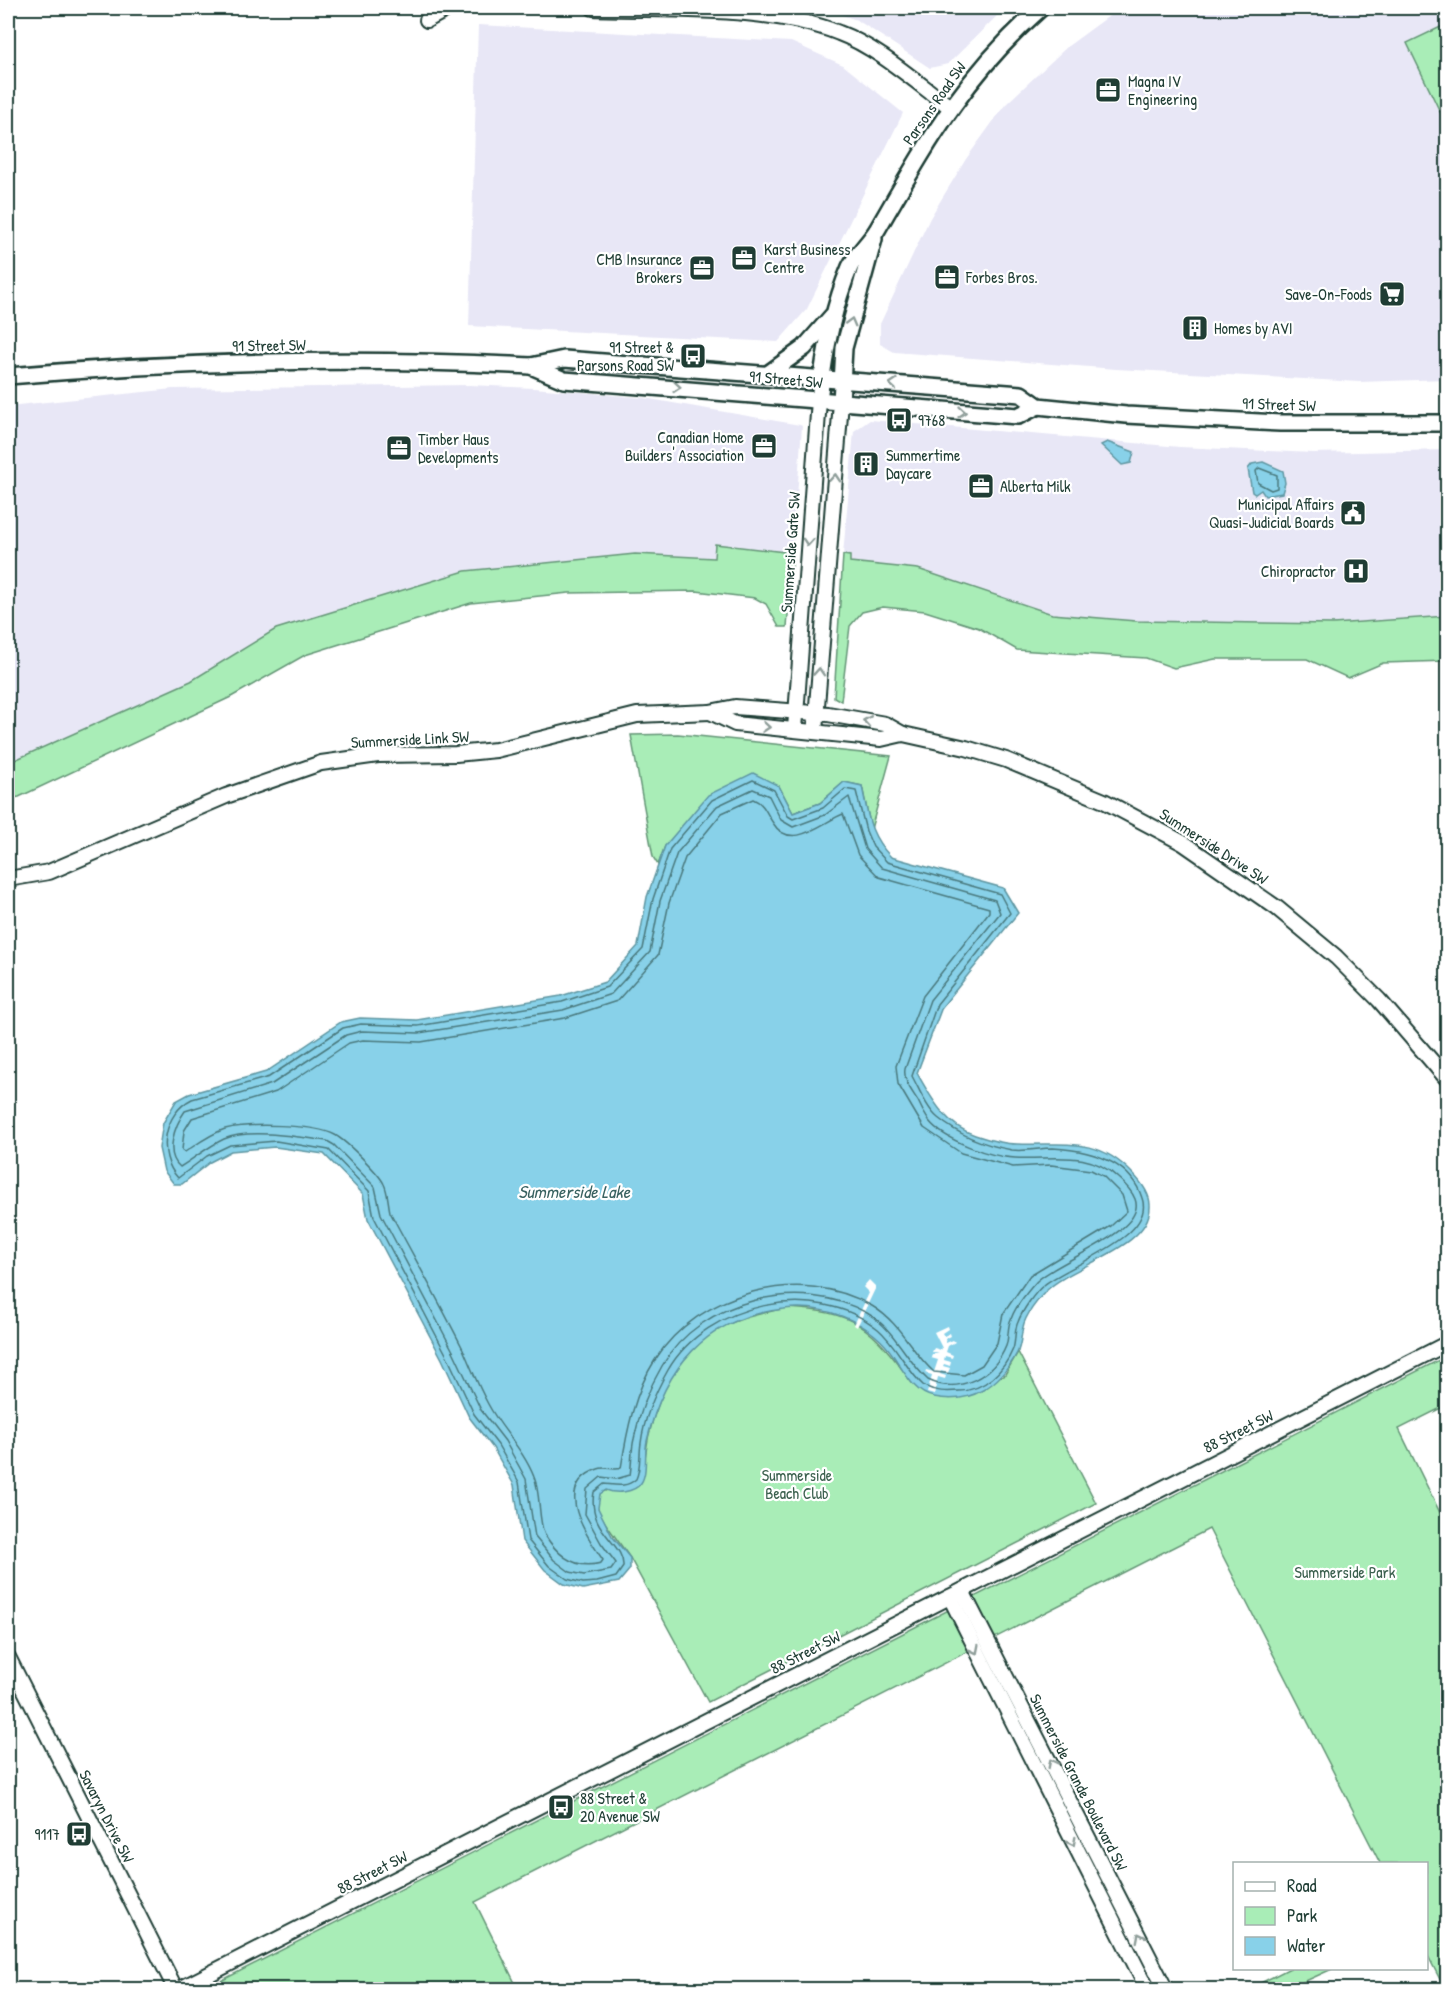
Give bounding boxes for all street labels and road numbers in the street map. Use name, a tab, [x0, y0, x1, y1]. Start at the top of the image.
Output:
street label: Parsons Road SW	[897, 57, 971, 149]
street label: 91 Street SW	[232, 333, 306, 357]
street label: 91 Street SW	[748, 365, 824, 393]
street label: 91 Street SW	[1242, 392, 1316, 416]
street label: Summerside Gate SW	[775, 491, 805, 613]
street label: Summerside Link SW	[350, 725, 470, 753]
street label: Summerside Drive SW	[1156, 803, 1273, 889]
street label: 88 Street SW	[1199, 1404, 1277, 1458]
street label: 88 Street SW	[766, 1625, 844, 1679]
street label: Summerside Grande Boulevard SW	[1025, 1690, 1133, 1874]
street label: Savaryn Drive SW	[74, 1766, 140, 1866]
street label: 88 Street SW	[333, 1845, 411, 1899]

